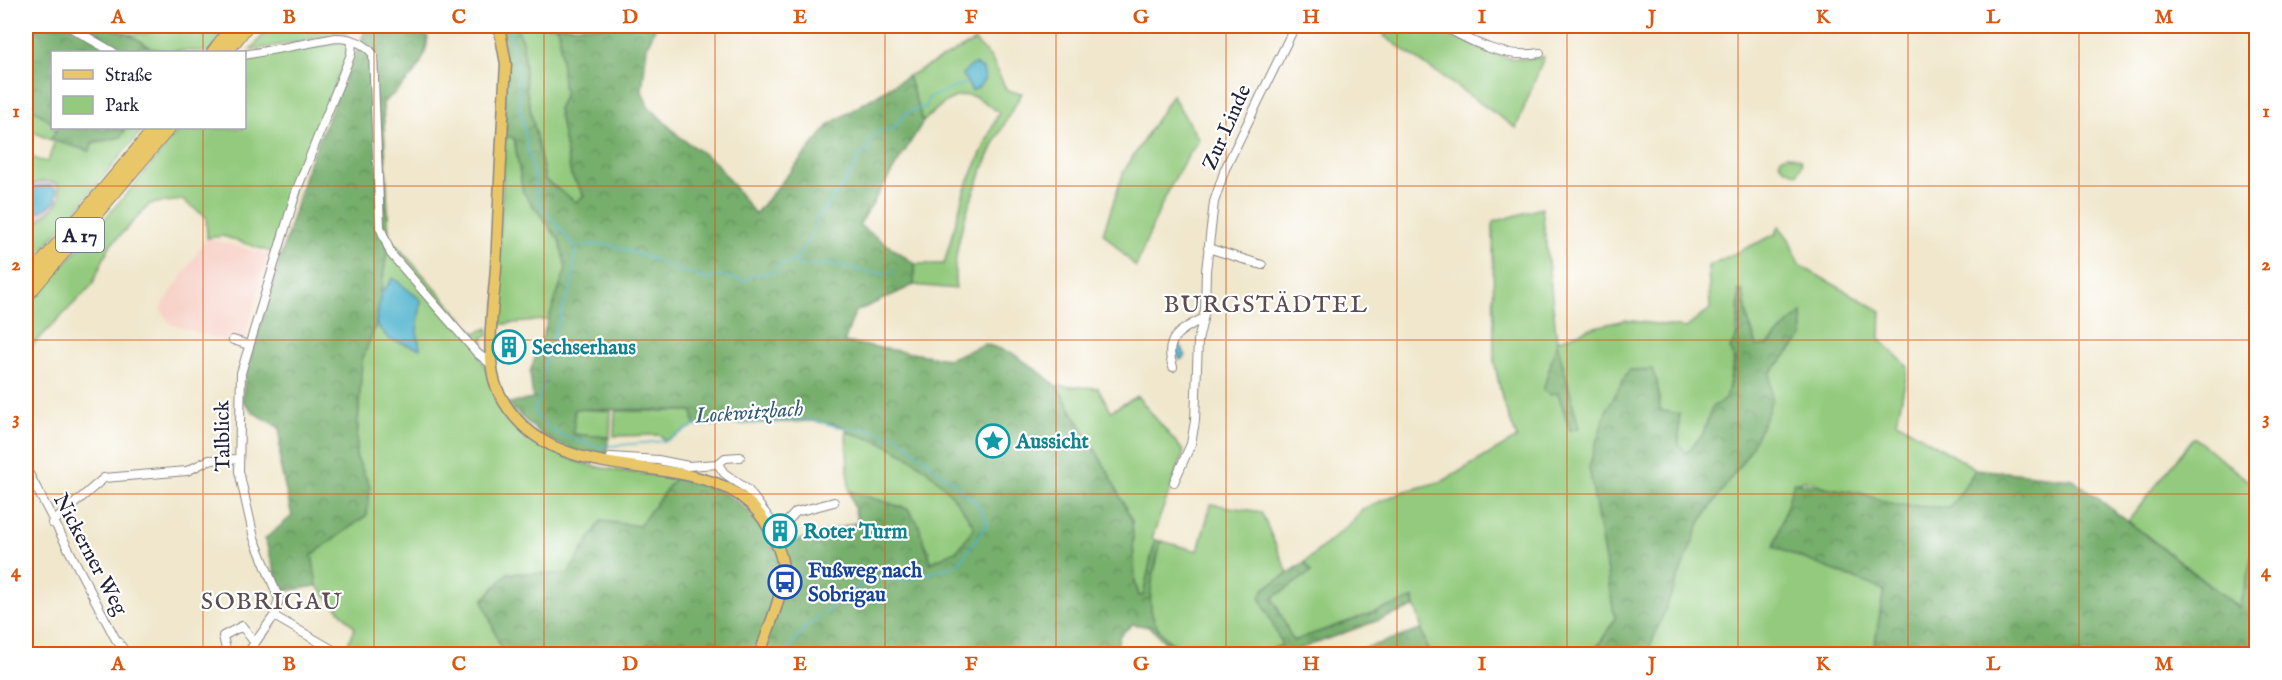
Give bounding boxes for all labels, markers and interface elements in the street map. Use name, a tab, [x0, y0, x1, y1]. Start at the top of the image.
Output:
text: A	[110, 5, 126, 30]
text: B	[282, 5, 296, 30]
text: C	[452, 5, 466, 30]
text: D	[622, 5, 638, 30]
text: E	[793, 5, 807, 30]
text: F	[965, 5, 978, 30]
text: G	[1133, 5, 1150, 30]
text: H	[1302, 5, 1320, 30]
text: I	[1478, 5, 1487, 30]
text: J	[1645, 5, 1657, 30]
text: K	[1816, 5, 1832, 30]
text: L	[1986, 5, 2001, 30]
text: M	[2155, 5, 2174, 30]
legend	[51, 51, 246, 129]
text: Straße	[105, 65, 152, 88]
street label: Zur Linde	[1197, 80, 1258, 174]
text: Park	[105, 95, 140, 118]
text: 1	[12, 99, 20, 124]
text: 1	[2262, 99, 2270, 124]
road number: A 17	[56, 218, 104, 252]
text: 2	[11, 252, 21, 277]
text: 2	[2261, 252, 2271, 277]
district label: BURGSTÄDTEL	[1164, 290, 1368, 321]
building icon: Sechserhaus	[491, 329, 527, 365]
place label: Sechserhaus	[532, 335, 636, 362]
water label: Lockwitzbach	[693, 395, 804, 431]
street label: Talblick	[209, 399, 238, 472]
text: 3	[12, 406, 20, 431]
text: 3	[2262, 406, 2270, 431]
place icon: Aussicht	[975, 423, 1011, 459]
place label: Aussicht	[1015, 429, 1090, 456]
street label: Nickerner Weg	[46, 489, 133, 621]
building icon: Roter Turm	[762, 513, 798, 549]
place label: Roter Turm	[803, 519, 908, 546]
place label: Fußweg nach Sobrigau	[808, 558, 923, 609]
text: 4	[11, 559, 22, 584]
text: 4	[2261, 559, 2272, 584]
bus stop icon: Fußweg nach Sobrigau	[767, 564, 803, 600]
district label: SOBRIGAU	[201, 587, 343, 618]
text: A	[110, 652, 126, 677]
text: B	[282, 652, 296, 677]
text: C	[452, 652, 466, 677]
text: D	[622, 652, 638, 677]
text: E	[793, 652, 807, 677]
text: F	[965, 652, 978, 677]
text: G	[1133, 652, 1150, 677]
text: H	[1302, 652, 1320, 677]
text: I	[1478, 652, 1487, 677]
text: J	[1645, 652, 1657, 677]
text: K	[1816, 652, 1832, 677]
text: L	[1986, 652, 2001, 677]
text: M	[2155, 652, 2174, 677]

